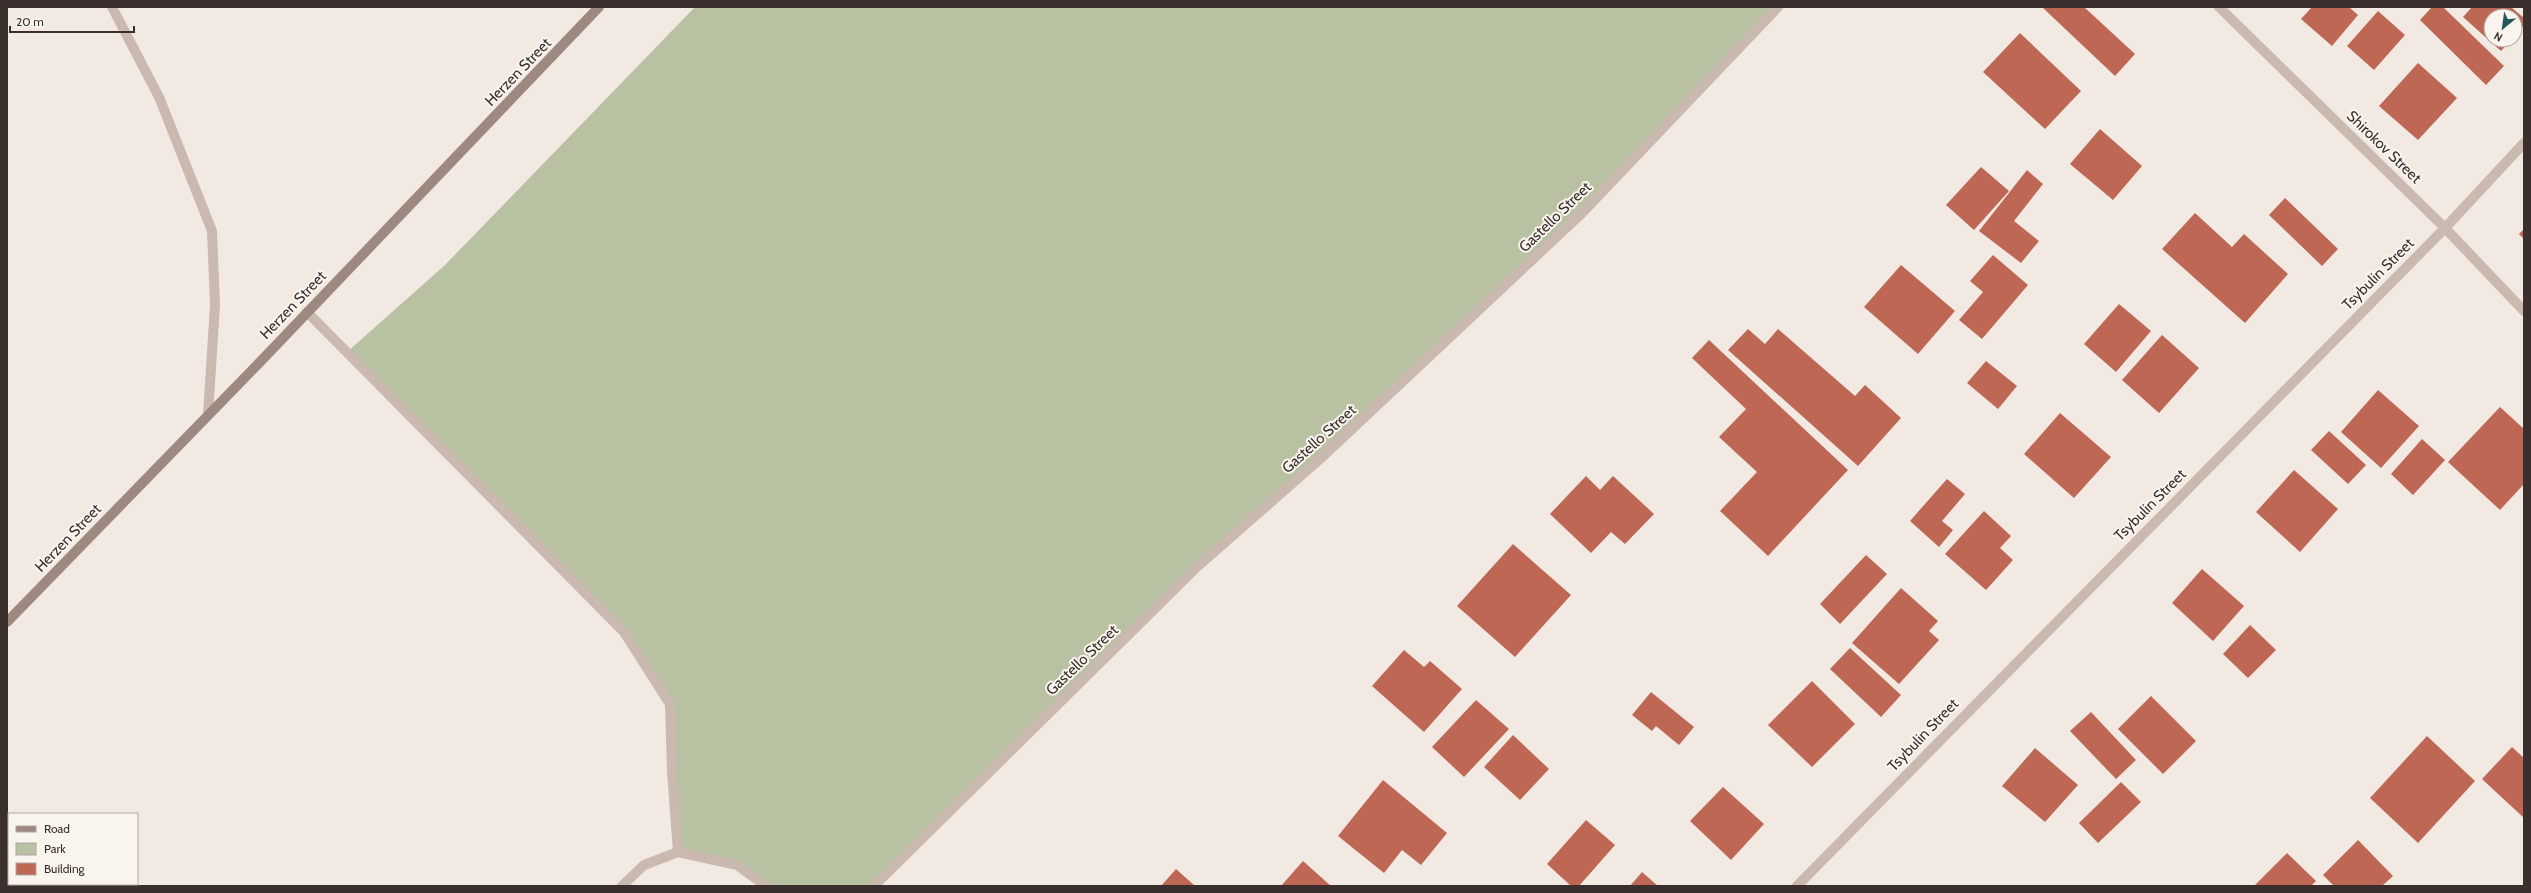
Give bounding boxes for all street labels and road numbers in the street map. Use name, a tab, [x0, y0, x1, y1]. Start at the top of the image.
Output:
street label: Herzen Street	[481, 34, 555, 110]
street label: Shirokov Street	[2343, 107, 2425, 187]
street label: Gastello Street	[1515, 178, 1595, 256]
street label: Tsybulin Street	[2338, 234, 2418, 314]
street label: Herzen Street	[256, 267, 330, 343]
street label: Gastello Street	[1278, 401, 1360, 477]
street label: Tsybulin Street	[2110, 465, 2190, 545]
street label: Herzen Street	[31, 500, 105, 576]
street label: Gastello Street	[1042, 621, 1122, 699]
street label: Tsybulin Street	[1884, 695, 1962, 775]

